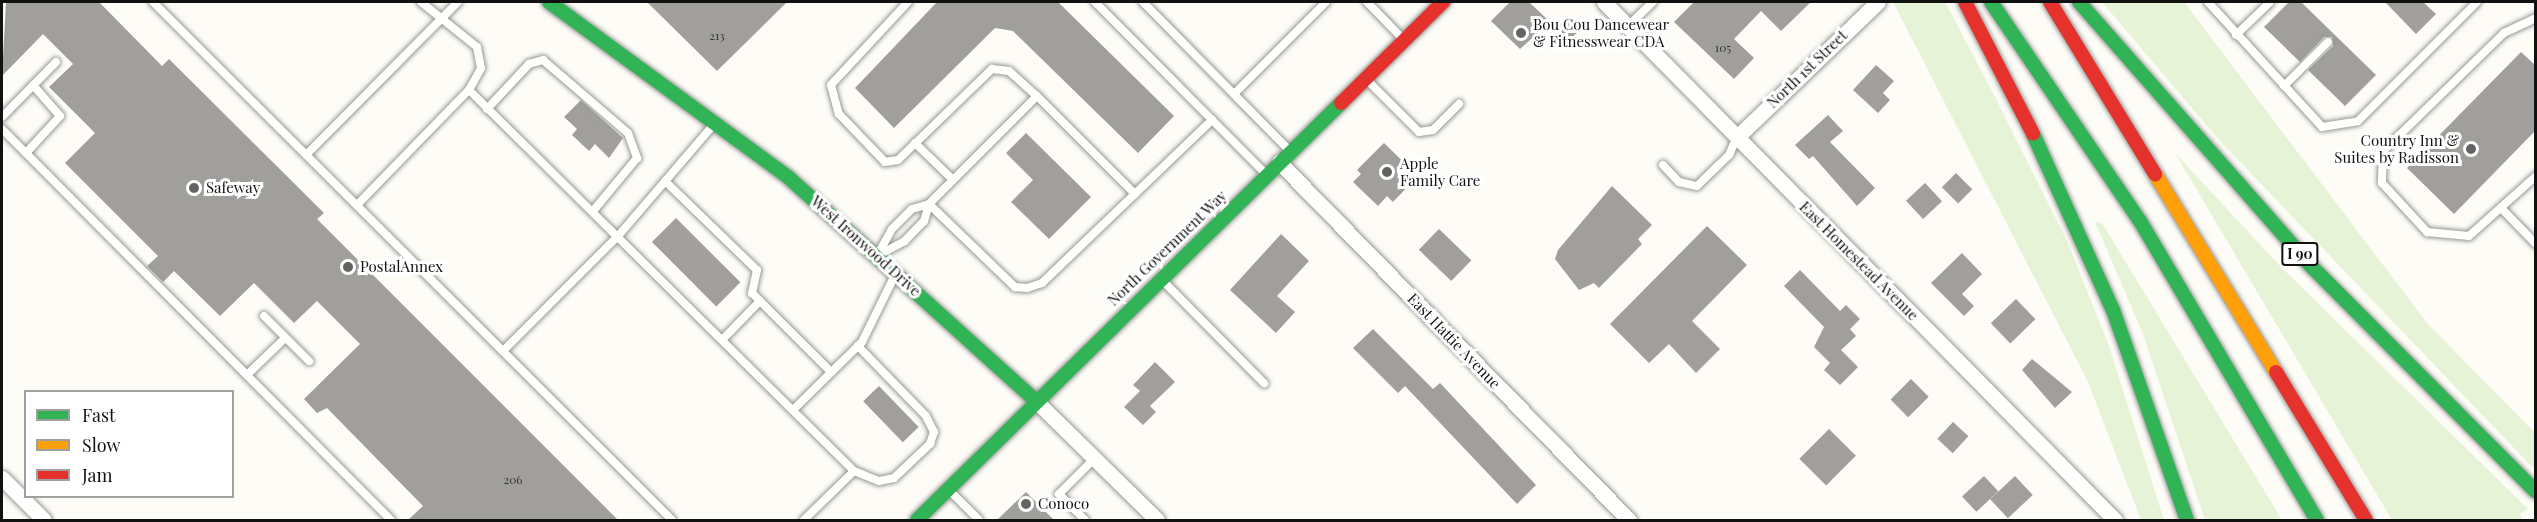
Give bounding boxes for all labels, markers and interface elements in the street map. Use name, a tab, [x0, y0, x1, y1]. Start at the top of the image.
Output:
place label: Bou Cou Dancewear & Fitnesswear CDA	[1533, 15, 1669, 50]
marker: Bou Cou Dancewear & Fitnesswear CDA	[1514, 26, 1528, 40]
street label: North 1st Street	[1763, 26, 1851, 112]
house number: 213	[709, 29, 725, 43]
house number: 105	[1715, 41, 1731, 55]
place label: Country Inn & Suites by Radisson	[2334, 131, 2459, 166]
marker: Country Inn & Suites by Radisson	[2464, 142, 2478, 156]
place label: Apple Family Care	[1400, 154, 1481, 189]
marker: Apple Family Care	[1378, 163, 1396, 181]
place label: Safeway	[206, 179, 260, 197]
marker: Safeway	[187, 181, 201, 195]
street label: North Government Way	[1104, 186, 1230, 310]
street label: West Ironwood Drive	[807, 192, 925, 300]
street label: East Homestead Avenue	[1796, 198, 1922, 324]
road number: I 90	[2280, 243, 2320, 265]
place label: PostalAnnex	[360, 258, 443, 276]
marker: PostalAnnex	[341, 260, 355, 274]
street label: East Hattie Avenue	[1404, 289, 1504, 393]
legend	[24, 390, 234, 498]
text: Fast	[82, 403, 115, 427]
text: Slow	[82, 433, 120, 457]
text: Jam	[82, 463, 112, 487]
house number: 206	[503, 473, 523, 487]
place label: Conoco	[1038, 495, 1089, 513]
marker: Conoco	[1019, 497, 1033, 511]

